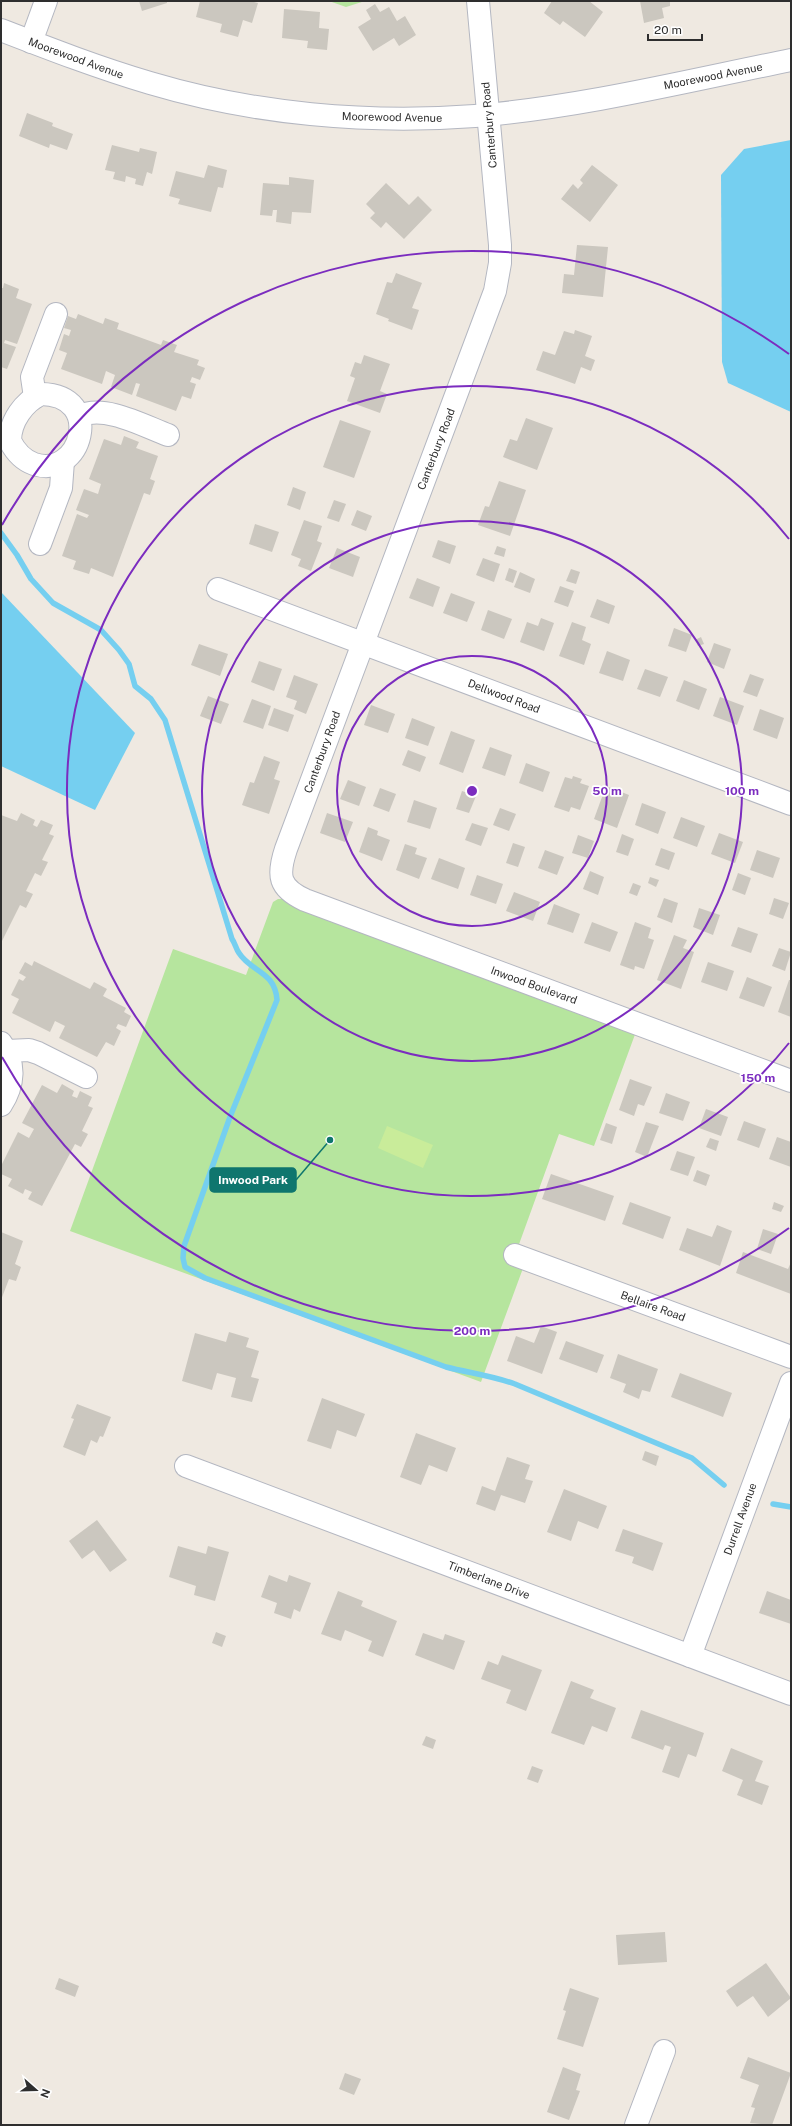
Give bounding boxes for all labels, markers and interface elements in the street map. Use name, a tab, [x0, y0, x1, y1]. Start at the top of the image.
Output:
scale bar	[648, 16, 702, 42]
text: 20 m	[654, 23, 682, 37]
street label: Moorewood Avenue	[27, 35, 125, 81]
street label: Moorewood Avenue	[663, 61, 763, 91]
street label: Canterbury Road	[479, 81, 499, 169]
street label: Moorewood Avenue	[342, 110, 442, 124]
street label: Canterbury Road	[415, 407, 457, 491]
street label: Dellwood Road	[466, 677, 542, 715]
street label: Canterbury Road	[302, 709, 342, 795]
centre of rings	[465, 784, 479, 798]
text: 50 m	[592, 784, 622, 798]
text: 100 m	[725, 784, 759, 798]
street label: Inwood Boulevard	[489, 964, 579, 1006]
text: 150 m	[741, 1071, 775, 1085]
callout: Inwood Park	[210, 1168, 296, 1192]
text: Inwood Park	[218, 1173, 288, 1187]
street label: Bellaire Road	[619, 1289, 687, 1323]
text: 200 m	[454, 1324, 490, 1338]
street label: Durrell Avenue	[721, 1481, 759, 1557]
street label: Timberlane Drive	[446, 1559, 532, 1601]
north arrow	[16, 2070, 56, 2110]
text: N	[38, 2087, 53, 2100]

